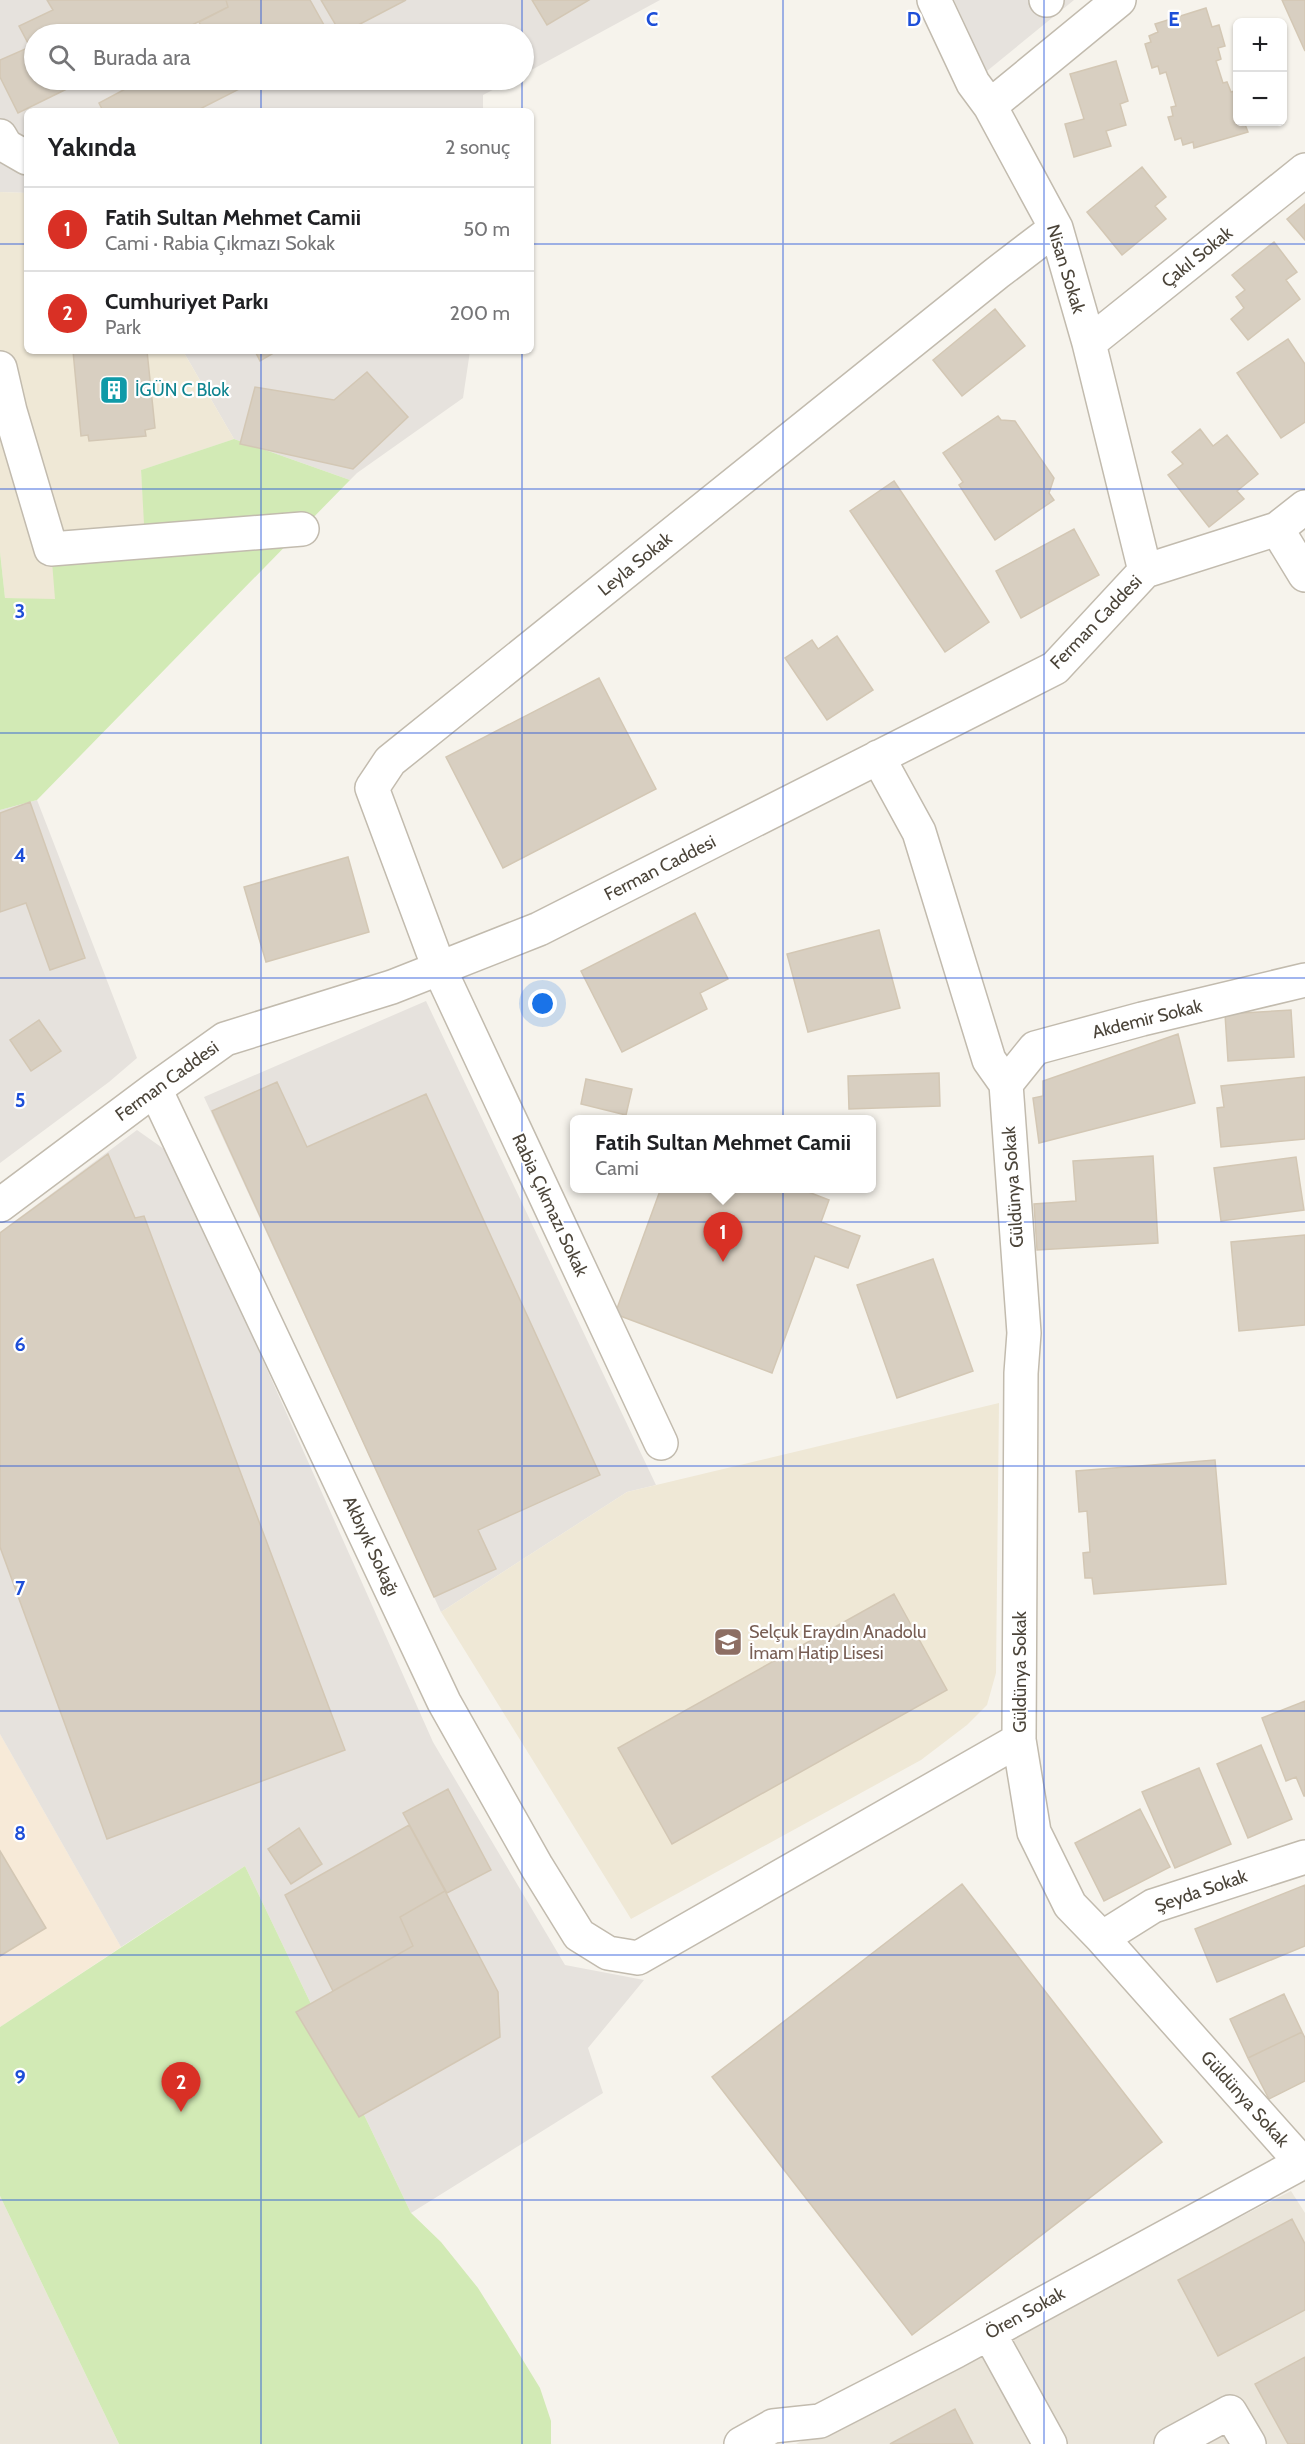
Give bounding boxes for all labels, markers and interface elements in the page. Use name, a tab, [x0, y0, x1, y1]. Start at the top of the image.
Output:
text: C	[646, 7, 658, 31]
text: D	[907, 7, 921, 31]
text: E	[1168, 7, 1180, 31]
map controls	[1233, 18, 1287, 126]
button: +	[1233, 18, 1287, 72]
search box	[24, 24, 534, 90]
icon: search	[45, 41, 78, 74]
text: Burada ara	[93, 44, 191, 71]
button: −	[1233, 72, 1287, 126]
text: Yakında	[48, 131, 136, 163]
text: 2 sonuç	[445, 135, 510, 159]
text: Fatih Sultan Mehmet Camii	[105, 204, 361, 231]
text: 1	[64, 217, 71, 241]
text: 50 m	[463, 217, 510, 241]
street label: Çakıl Sokak	[1157, 221, 1238, 292]
street label: Nisan Sokak	[1042, 222, 1090, 317]
text: Cami · Rabia Çıkmazı Sokak	[105, 231, 335, 255]
text: Cumhuriyet Parkı	[105, 288, 269, 315]
text: 2	[62, 301, 73, 325]
text: 200 m	[450, 301, 510, 325]
text: Park	[105, 315, 141, 339]
building icon: İGÜN C Blok	[98, 374, 130, 406]
place label: İGÜN C Blok	[135, 379, 230, 401]
street label: Leyla Sokak	[593, 527, 677, 601]
street label: Ferman Caddesi	[1046, 570, 1146, 674]
text: 3	[15, 599, 25, 623]
street label: Ferman Caddesi	[601, 830, 719, 906]
text: 4	[14, 843, 26, 867]
your location	[528, 989, 557, 1018]
street label: Akdemir Sokak	[1090, 995, 1205, 1043]
street label: Ferman Caddesi	[111, 1036, 223, 1126]
text: 5	[15, 1088, 25, 1112]
popup	[570, 1115, 876, 1193]
street label: Güldünya Sokak	[998, 1125, 1028, 1248]
text: Fatih Sultan Mehmet Camii	[595, 1129, 851, 1156]
street label: Rabia Çıkmazı Sokak	[507, 1130, 593, 1281]
text: Cami	[595, 1156, 639, 1180]
pin: 1	[704, 1212, 742, 1262]
text: 6	[14, 1332, 26, 1356]
street label: Akbıyık Sokağı	[338, 1493, 404, 1599]
text: 7	[15, 1576, 26, 1600]
street label: Güldünya Sokak	[1009, 1610, 1031, 1733]
place label: Selçuk Eraydın Anadolu İmam Hatip Lisesi	[749, 1621, 926, 1664]
school or university icon: Selçuk Eraydın Anadolu İmam Hatip Lisesi	[712, 1626, 744, 1658]
text: 8	[14, 1821, 26, 1845]
street label: Şeyda Sokak	[1152, 1865, 1251, 1917]
street label: Güldünya Sokak	[1196, 2046, 1294, 2152]
pin: 2	[162, 2062, 201, 2112]
text: 9	[14, 2065, 26, 2089]
street label: Ören Sokak	[981, 2282, 1069, 2344]

